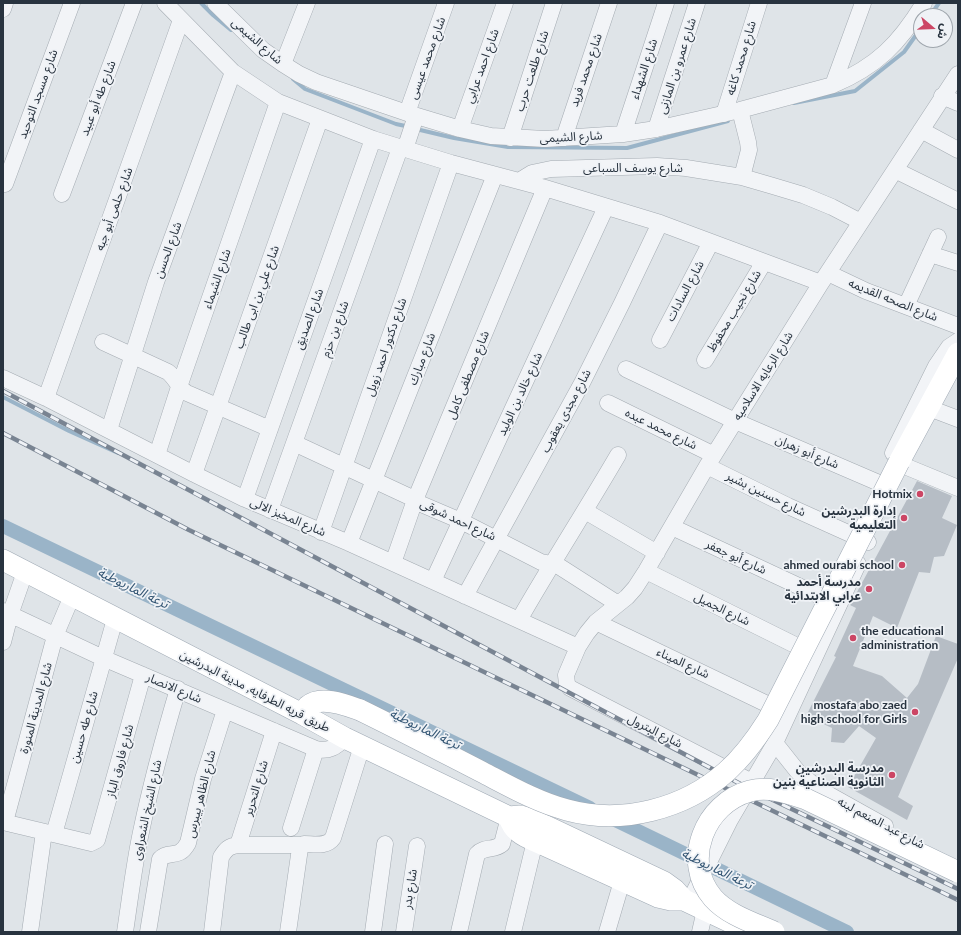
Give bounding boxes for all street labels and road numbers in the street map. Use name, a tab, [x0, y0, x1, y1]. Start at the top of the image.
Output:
street label: شارع الشيمى	[229, 15, 285, 67]
street label: شارع محمد عيسى	[405, 15, 449, 101]
street label: شارع عمرو بن المازنى	[655, 16, 699, 116]
street label: شارع محمد كاغه	[723, 19, 759, 97]
street label: شارع احمد عرابي	[462, 27, 502, 105]
street label: شارع طلعت حرب	[512, 29, 552, 113]
street label: شارع محمد فريد	[567, 31, 605, 109]
street label: شارع الشهداء	[627, 37, 661, 101]
street label: شارع مسجد التوحيد	[15, 47, 61, 141]
street label: شارع طه أبو عبيد	[77, 58, 119, 138]
street label: شارع الشيمى	[539, 128, 603, 146]
street label: شارع يوسف السباعى	[583, 161, 683, 175]
street label: شارع حلمى أبو جبه	[92, 165, 136, 253]
street label: شارع الحسن	[151, 220, 185, 280]
street label: شارع علي بن ابى طالب	[232, 243, 282, 351]
street label: شارع الشيماء	[200, 247, 234, 311]
street label: شارع السادات	[663, 258, 707, 324]
street label: شارع نجيب محفوظ	[704, 267, 764, 355]
street label: شارع الصحه القديمه	[846, 276, 940, 324]
street label: شارع الصديق	[291, 287, 327, 351]
street label: شارع دكتور احمد زويل	[362, 296, 410, 398]
street label: شارع بن حزم	[318, 299, 352, 359]
street label: شارع مصطفى كامل	[444, 329, 492, 421]
street label: شارع الرعايه الاسلاميه	[730, 329, 796, 423]
street label: شارع مبارك	[405, 331, 439, 387]
street label: شارع خالد بن الوليد	[494, 350, 546, 438]
street label: شارع مجدى يعقوب	[538, 367, 594, 455]
street label: شارع محمد عبده	[623, 405, 699, 453]
street label: شارع أبو زهران	[773, 432, 841, 472]
street label: شارع حسنين بشير	[724, 469, 808, 519]
street label: شارع المخبز الالى	[248, 495, 328, 539]
street label: شارع احمد شوقى	[418, 496, 498, 544]
street label: شارع أبو جعفر	[703, 537, 769, 577]
street label: شارع الجميل	[692, 589, 752, 629]
street label: شارع الميناء	[654, 645, 712, 681]
street label: طريق قريه الطرفايه, مدينة البدرشين	[178, 647, 332, 735]
street label: شارع المدينة المنورة	[17, 661, 55, 755]
street label: شارع الانصار	[144, 670, 204, 706]
street label: شارع طه حسين	[67, 689, 101, 765]
street label: شارع البترول	[625, 711, 685, 751]
street label: شارع فاروق الباز	[103, 723, 137, 799]
street label: شارع الظاهر بيبرس	[183, 749, 219, 839]
street label: شارع الشيخ الشعراوى	[129, 759, 165, 861]
street label: شارع التحرير	[241, 759, 271, 817]
street label: شارع عبد المنعم لبنه	[835, 794, 927, 852]
street label: شارع بدر	[400, 868, 420, 910]

